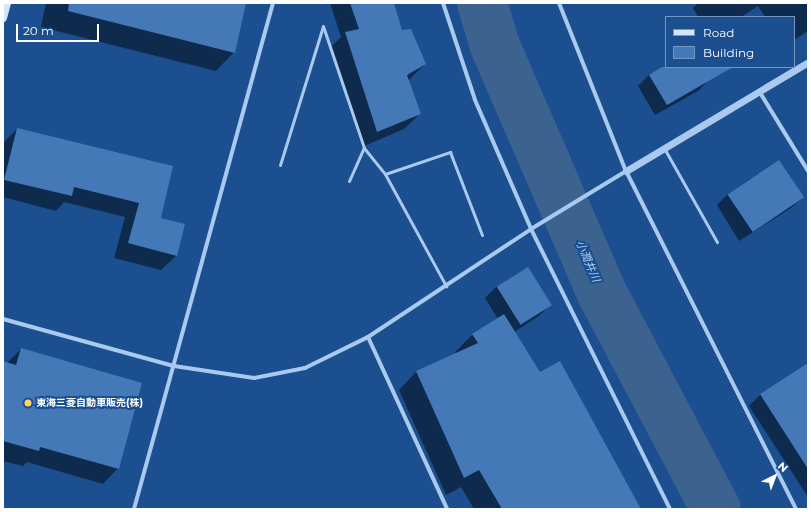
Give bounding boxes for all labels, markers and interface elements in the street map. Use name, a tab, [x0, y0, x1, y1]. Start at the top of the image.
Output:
scale bar	[18, 16, 101, 42]
legend	[665, 16, 795, 68]
text: 20 m	[23, 23, 54, 38]
text: Road	[703, 25, 734, 40]
text: Building	[703, 45, 754, 60]
water label: 小潤井川	[573, 238, 603, 284]
place label: 東海三菱自動車販売(株)	[36, 397, 143, 409]
marker: 東海三菱自動車販売(株)	[23, 398, 33, 408]
north arrow	[755, 456, 795, 496]
text: N	[775, 459, 791, 475]

